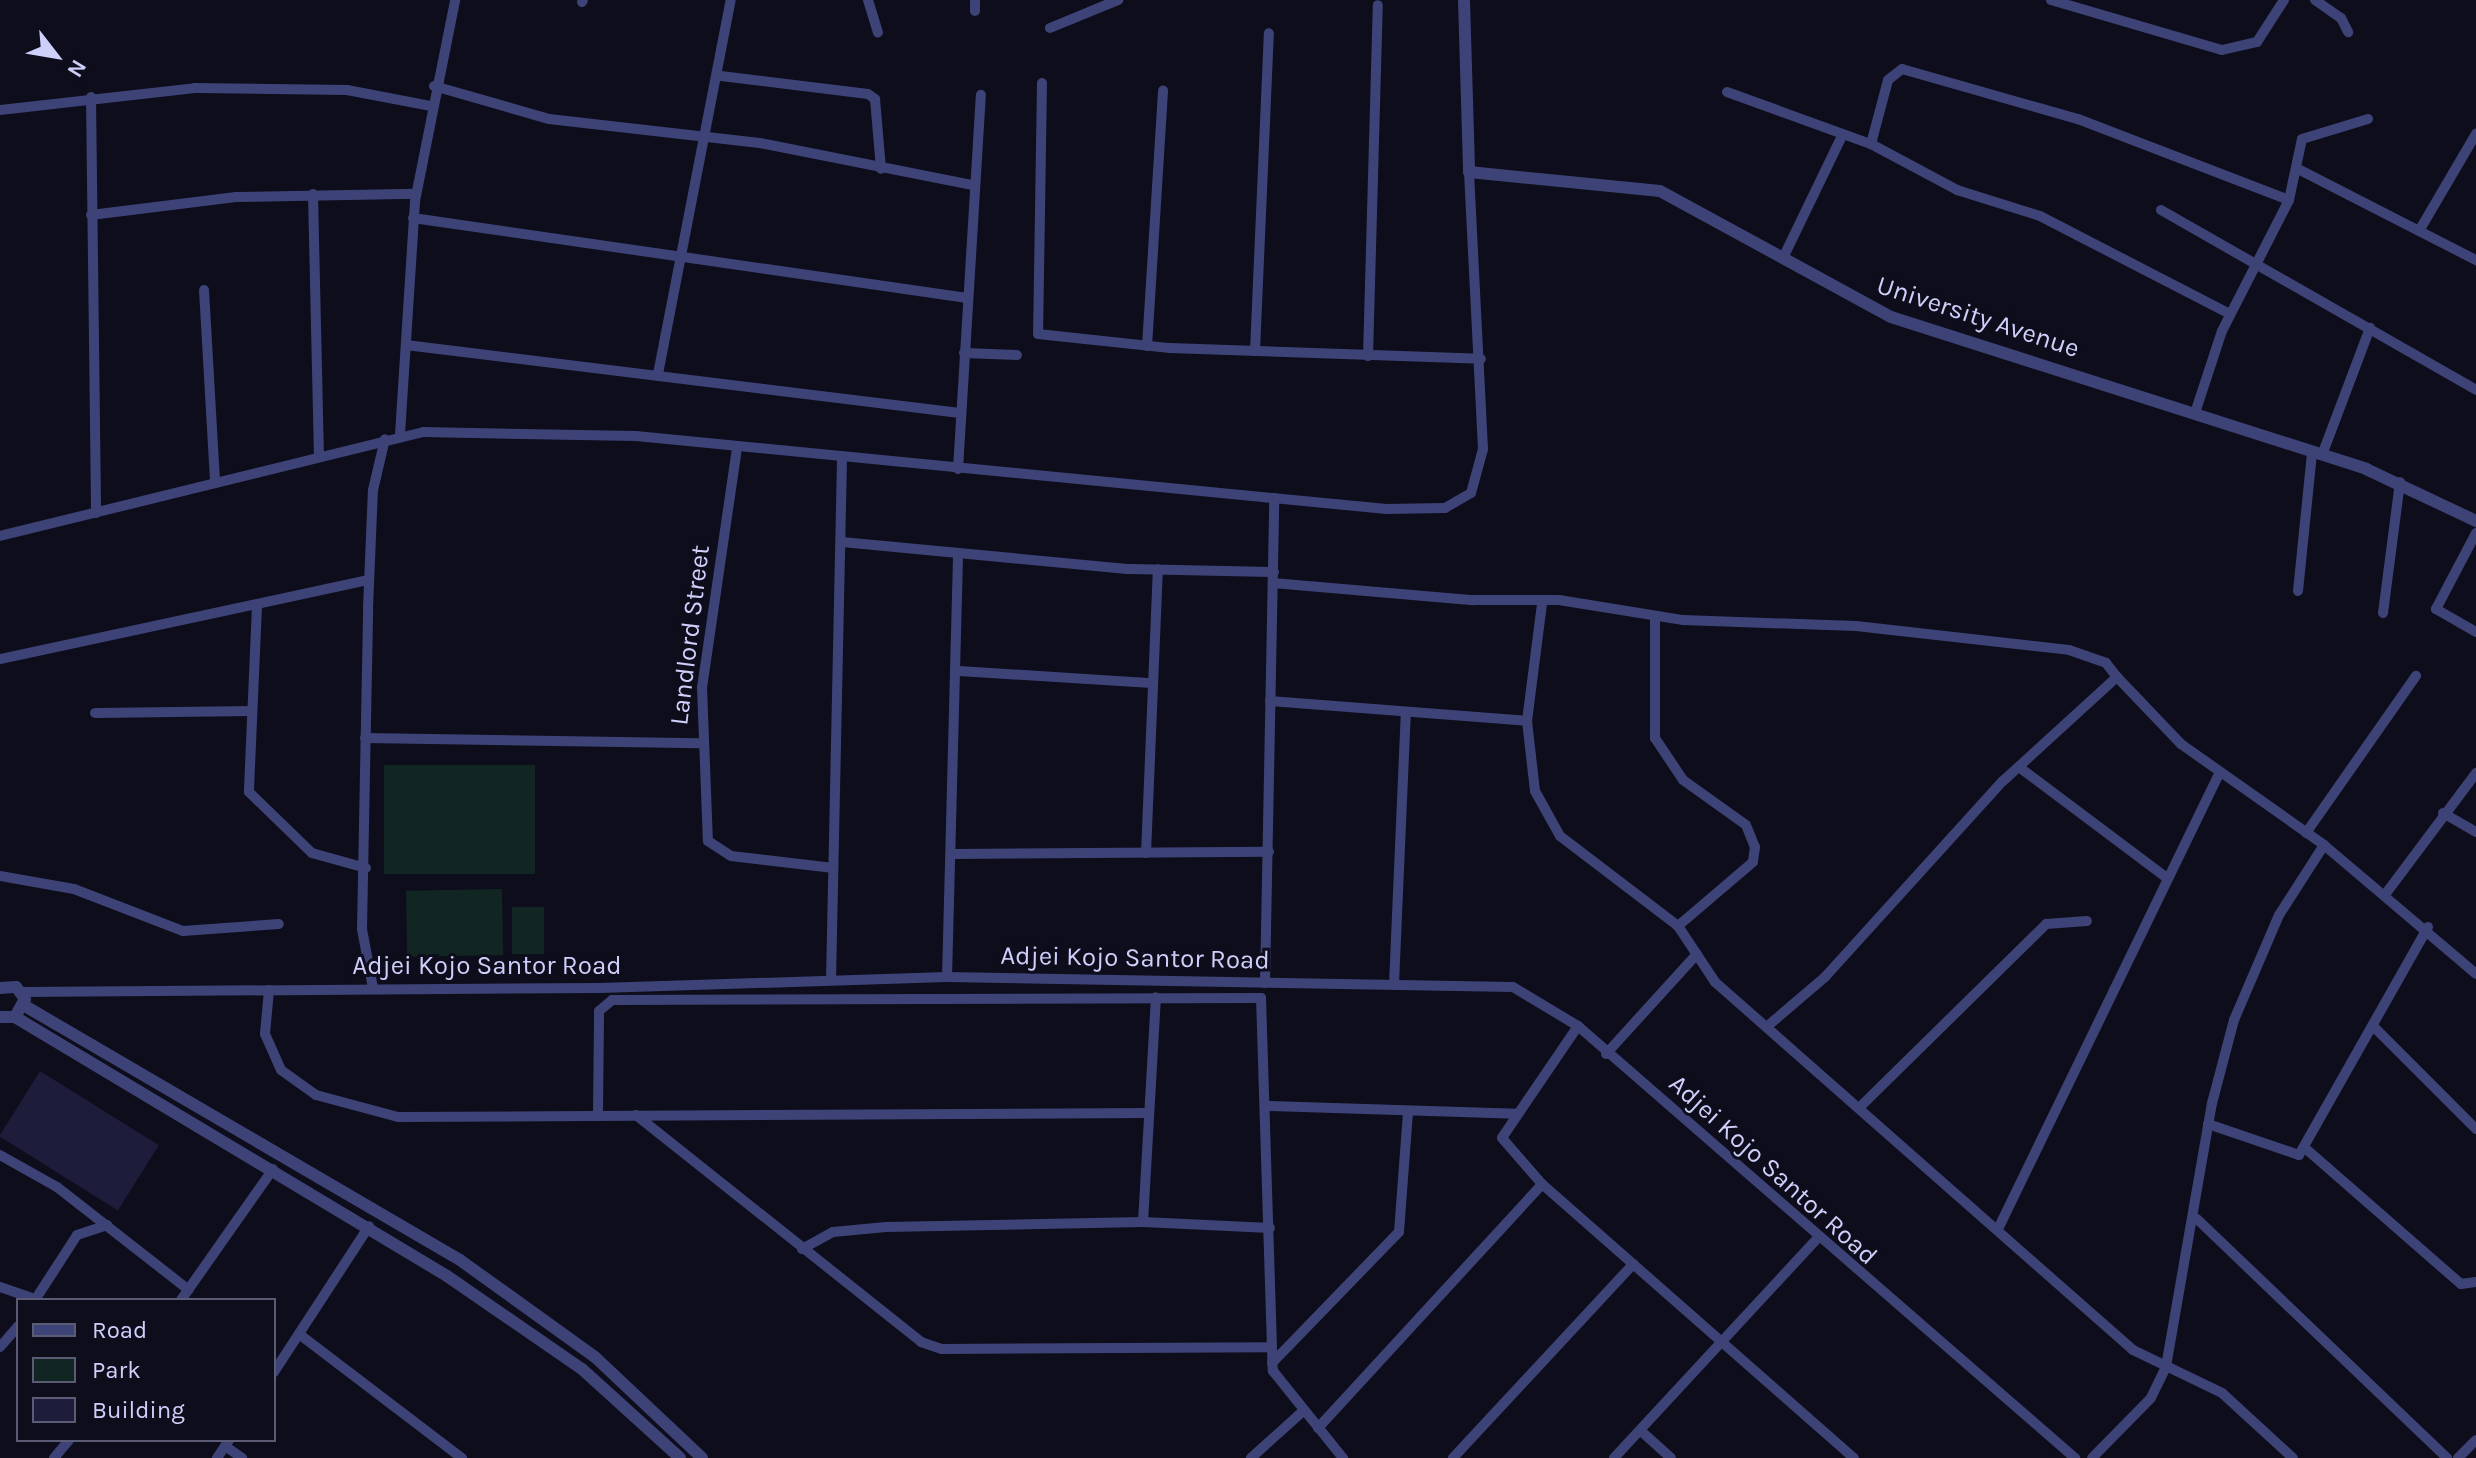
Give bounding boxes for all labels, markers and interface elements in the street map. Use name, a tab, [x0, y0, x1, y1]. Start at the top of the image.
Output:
north arrow	[16, 16, 96, 96]
text: N	[61, 55, 92, 82]
street label: University Avenue	[1873, 270, 2083, 364]
street label: Landlord Street	[663, 543, 717, 727]
street label: Adjei Kojo Santor Road	[1000, 940, 1270, 976]
street label: Adjei Kojo Santor Road	[352, 950, 622, 982]
street label: Adjei Kojo Santor Road	[1662, 1068, 1884, 1272]
legend	[16, 1298, 276, 1442]
text: Road	[92, 1316, 147, 1344]
text: Park	[92, 1356, 141, 1384]
text: Building	[92, 1396, 185, 1424]

